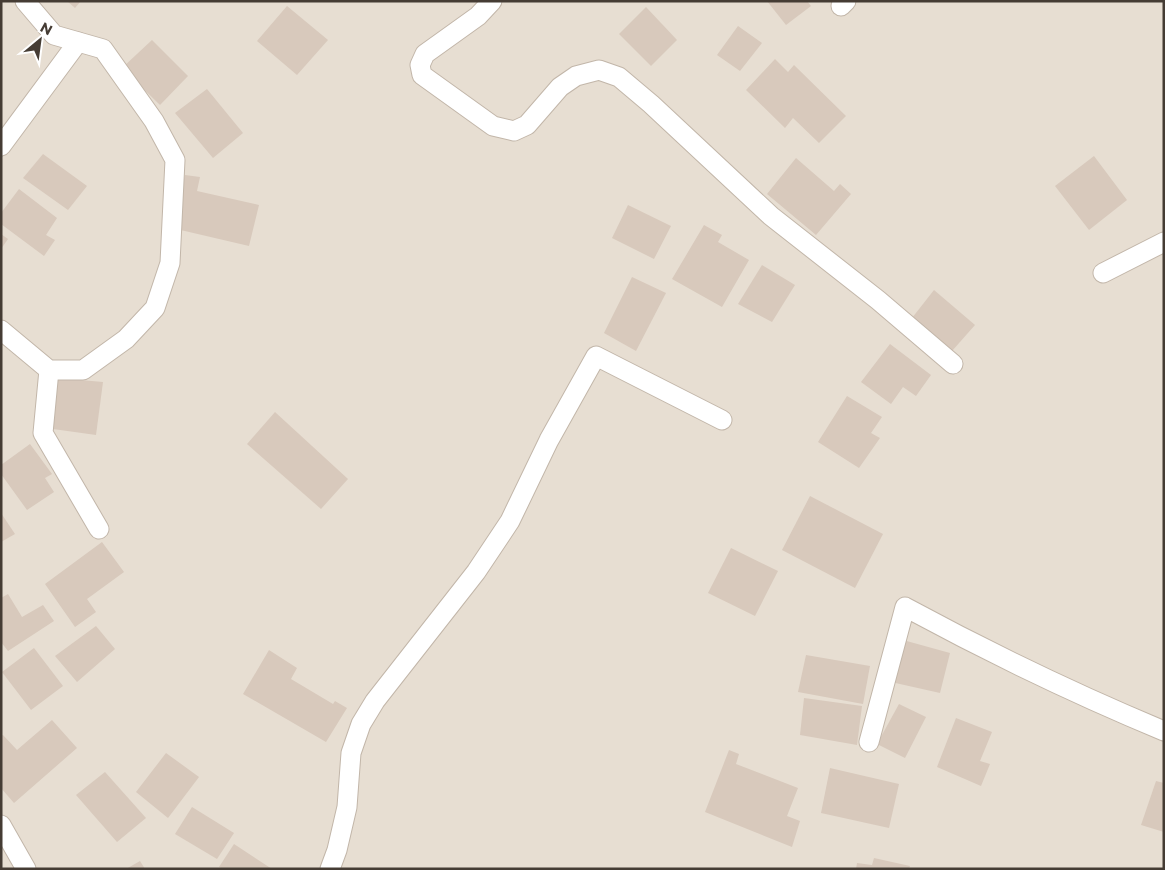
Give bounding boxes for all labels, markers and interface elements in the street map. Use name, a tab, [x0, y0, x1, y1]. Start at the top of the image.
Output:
north arrow	[15, 15, 65, 65]
text: N	[37, 18, 56, 39]

